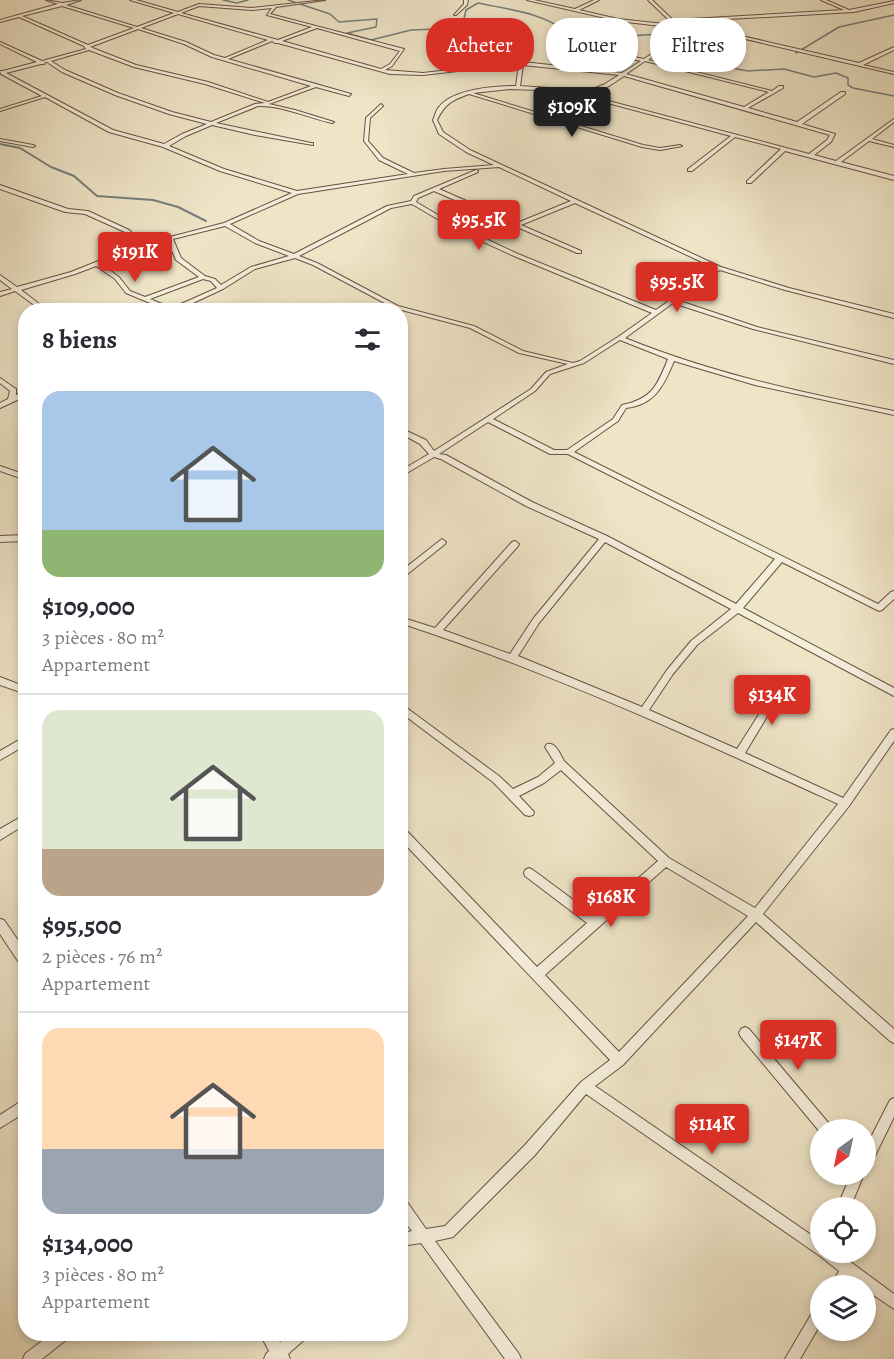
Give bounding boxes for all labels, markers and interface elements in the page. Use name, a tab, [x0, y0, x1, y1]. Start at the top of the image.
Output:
chip: Acheter	[426, 18, 534, 72]
chip: Louer	[546, 18, 638, 72]
chip: Filtres	[650, 18, 746, 72]
pin: $109K	[530, 87, 614, 138]
text: $109K	[548, 93, 596, 120]
pin: $95.5K	[430, 200, 528, 251]
text: $95.5K	[452, 206, 506, 233]
pin: $191K	[93, 232, 177, 283]
text: $191K	[112, 238, 158, 265]
pin: $95.5K	[628, 262, 726, 313]
text: $95.5K	[650, 268, 704, 295]
text: 8 biens	[42, 322, 117, 357]
icon: filters	[351, 323, 384, 356]
icon: home	[159, 430, 267, 538]
text: $109,000	[42, 589, 135, 624]
text: 3 pièces · 80 m²	[42, 624, 164, 651]
text: Appartement	[42, 651, 150, 678]
pin: $134K	[730, 675, 814, 726]
text: $134K	[748, 681, 796, 708]
icon: home	[159, 749, 267, 857]
pin: $168K	[569, 877, 653, 928]
text: $168K	[587, 883, 635, 910]
text: $95,500	[42, 908, 122, 943]
text: 2 pièces · 76 m²	[42, 943, 163, 970]
text: Appartement	[42, 970, 150, 997]
pin: $147K	[756, 1020, 840, 1071]
text: $147K	[774, 1026, 822, 1053]
icon: home	[159, 1067, 267, 1175]
pin: $114K	[670, 1104, 754, 1155]
text: $114K	[689, 1110, 735, 1137]
north arrow	[810, 1119, 876, 1185]
map controls	[810, 1119, 876, 1341]
button: locate	[810, 1197, 876, 1263]
text: $134,000	[42, 1226, 133, 1261]
text: 3 pièces · 80 m²	[42, 1261, 164, 1288]
button: layers	[810, 1275, 876, 1341]
text: Appartement	[42, 1288, 150, 1315]

